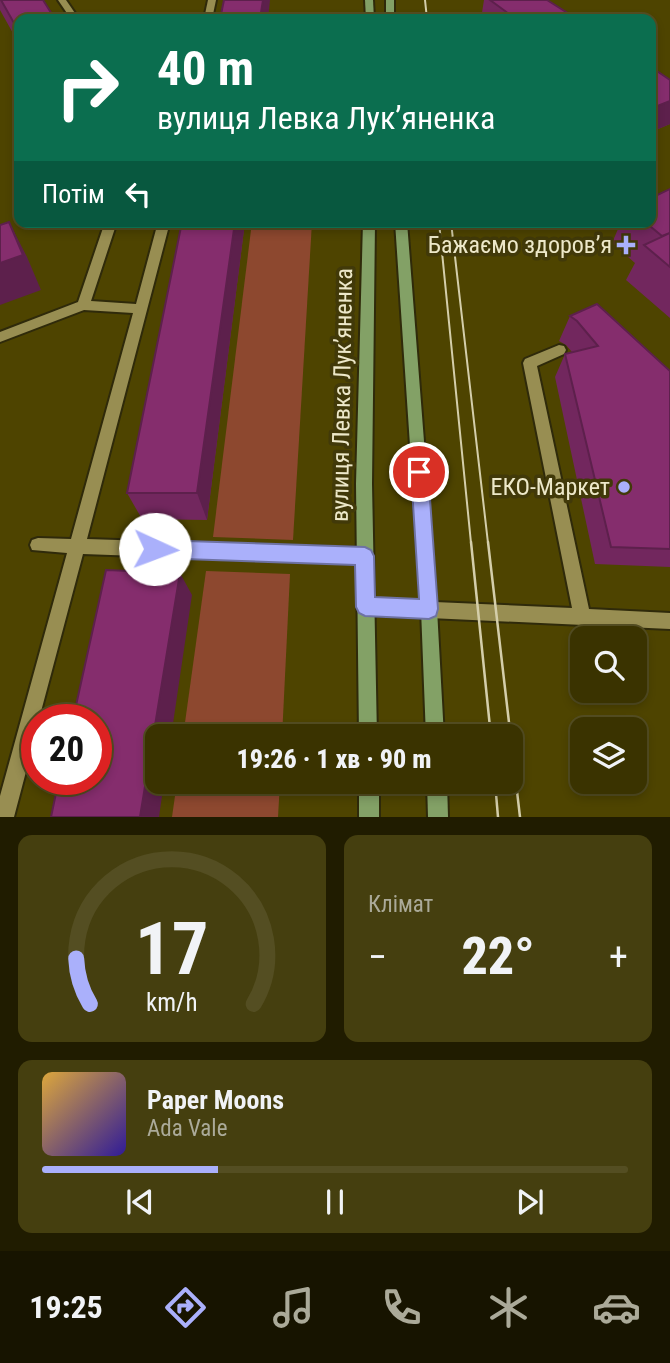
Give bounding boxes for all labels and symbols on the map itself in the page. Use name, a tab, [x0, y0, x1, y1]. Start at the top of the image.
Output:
place label: Бажаємо здоровʼя	[428, 231, 612, 259]
marker: Бажаємо здоровʼя	[618, 237, 634, 253]
street label: вулиця Левка Лукʼяненка	[326, 268, 358, 522]
pin	[389, 442, 449, 502]
place label: ЕКО-Маркет	[490, 473, 610, 501]
marker: ЕКО-Маркет	[616, 479, 632, 495]
position arrow	[118, 512, 192, 586]
speed limit sign: 20	[21, 704, 112, 795]

